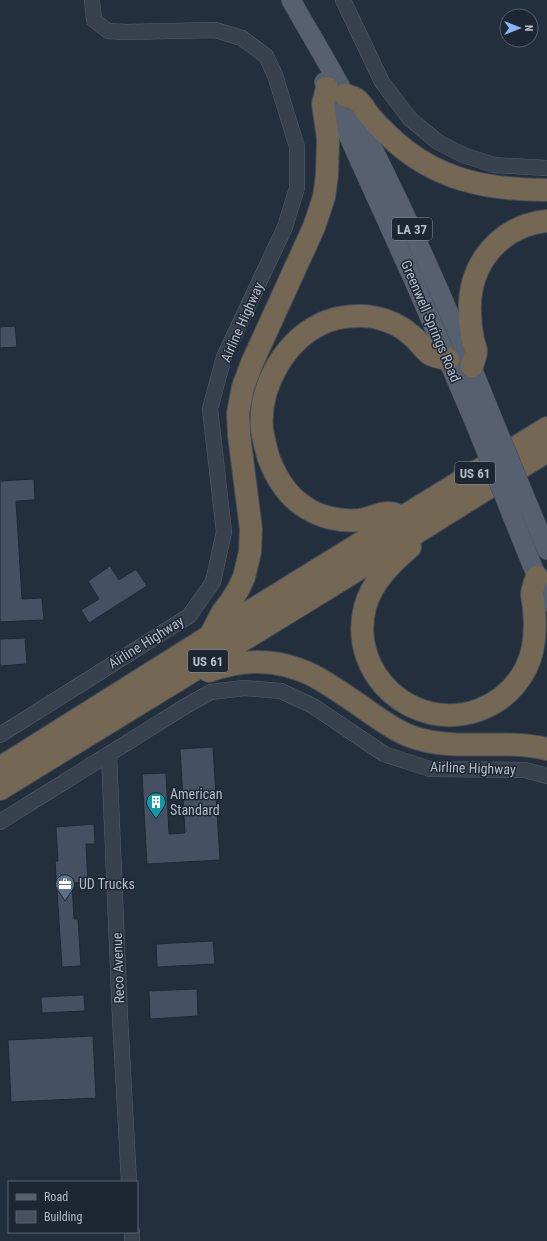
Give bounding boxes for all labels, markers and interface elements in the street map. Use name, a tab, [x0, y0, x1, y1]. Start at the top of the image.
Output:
north arrow	[499, 8, 539, 48]
text: N	[522, 25, 535, 32]
road number: LA 37	[392, 218, 432, 240]
street label: Greenwell Springs Road	[398, 258, 464, 384]
street label: Airline Highway	[217, 279, 267, 364]
road number: US 61	[455, 462, 495, 484]
street label: Airline Highway	[105, 612, 187, 671]
road number: US 61	[188, 650, 228, 672]
street label: Airline Highway	[430, 759, 516, 777]
place label: American Standard	[170, 786, 223, 818]
building icon: American Standard	[145, 791, 167, 819]
office icon: UD Trucks	[54, 873, 76, 901]
place label: UD Trucks	[79, 876, 135, 892]
street label: Reco Avenue	[109, 932, 127, 1004]
legend	[8, 1181, 138, 1233]
text: Road	[44, 1190, 68, 1204]
text: Building	[44, 1210, 82, 1224]

